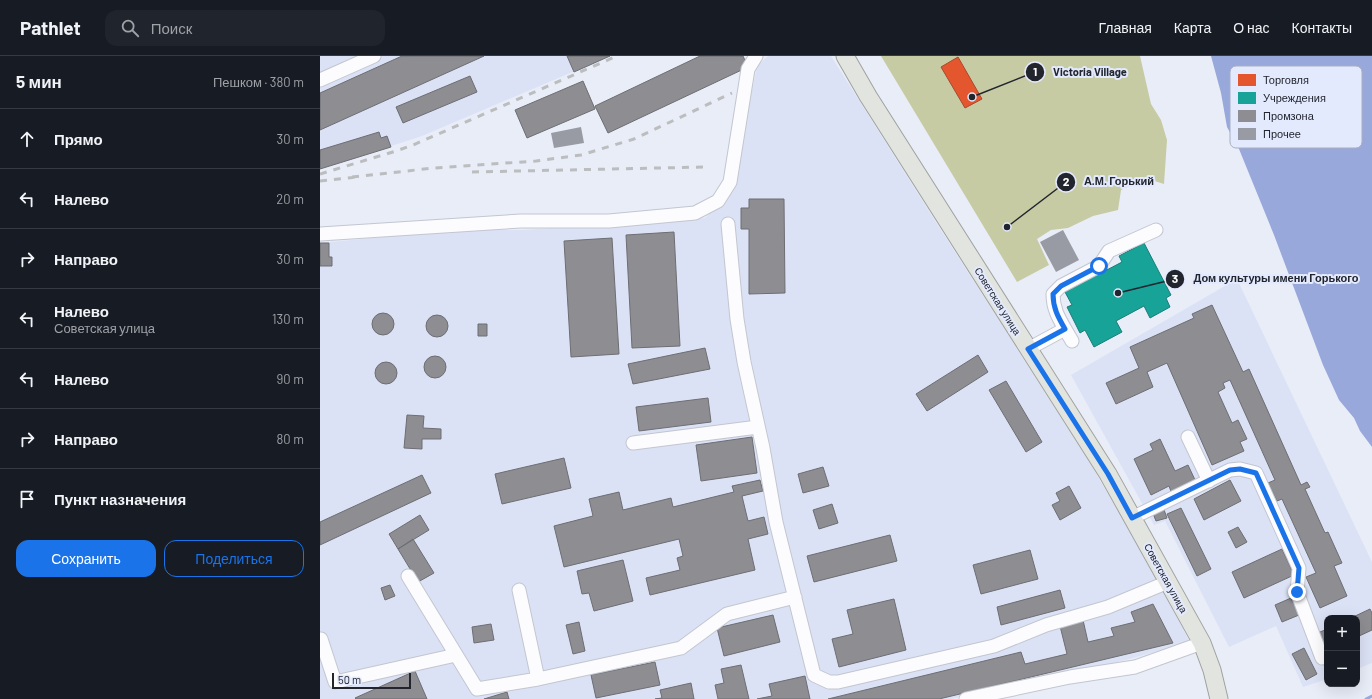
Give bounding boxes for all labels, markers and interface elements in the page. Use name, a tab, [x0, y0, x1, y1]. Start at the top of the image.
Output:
search box	[105, 10, 385, 46]
text: Pathlet	[20, 16, 81, 39]
icon: search	[119, 17, 141, 39]
text: Поиск	[151, 19, 192, 37]
text: Главная	[1099, 19, 1152, 36]
text: Карта	[1174, 19, 1211, 36]
text: О нас	[1233, 19, 1270, 36]
text: Контакты	[1292, 19, 1352, 36]
callout: Victoria Village	[1025, 60, 1135, 83]
text: 1	[1033, 64, 1037, 78]
text: Victoria Village	[1053, 65, 1127, 78]
legend	[1230, 66, 1362, 148]
text: 5 мин	[16, 71, 62, 91]
text: Торговля	[1263, 73, 1309, 86]
text: Пешком · 380 m	[213, 74, 304, 90]
text: Учреждения	[1263, 91, 1326, 104]
text: Промзона	[1263, 109, 1315, 122]
text: Прочее	[1263, 127, 1301, 140]
icon: ahead	[16, 128, 38, 150]
text: Прямо	[54, 130, 103, 148]
text: 30 m	[277, 131, 304, 147]
callout: А.М. Горький	[1056, 170, 1162, 193]
text: 2	[1063, 174, 1070, 188]
text: А.М. Горький	[1084, 174, 1154, 187]
icon: left	[16, 188, 38, 210]
text: Налево	[54, 190, 109, 208]
text: 20 m	[276, 191, 304, 207]
icon: right	[16, 248, 38, 270]
text: Направо	[54, 250, 118, 268]
text: 30 m	[277, 251, 304, 267]
route start	[1090, 257, 1108, 275]
street label: Советская улица	[972, 265, 1024, 338]
callout: Дом культуры имени Горького	[1165, 267, 1366, 290]
text: 3	[1172, 271, 1178, 285]
text: Дом культуры имени Горького	[1194, 271, 1359, 284]
text: Налево	[54, 302, 109, 320]
icon: left	[16, 308, 38, 330]
text: 130 m	[272, 311, 304, 327]
text: Советская улица	[54, 320, 155, 336]
icon: left	[16, 368, 38, 390]
text: Налево	[54, 370, 109, 388]
text: 90 m	[277, 371, 304, 387]
icon: right	[16, 428, 38, 450]
text: Направо	[54, 430, 118, 448]
text: 80 m	[277, 431, 304, 447]
icon: arrive	[16, 488, 38, 510]
text: Пункт назначения	[54, 490, 186, 508]
button: Сохранить	[16, 540, 156, 577]
button: Поделиться	[164, 540, 304, 577]
street label: Советская улица	[1142, 541, 1190, 615]
route end	[1288, 583, 1306, 601]
map controls	[1324, 615, 1360, 687]
button: +	[1324, 615, 1360, 651]
button: −	[1324, 651, 1360, 687]
scale bar	[332, 671, 411, 690]
text: 50 m	[338, 673, 361, 686]

